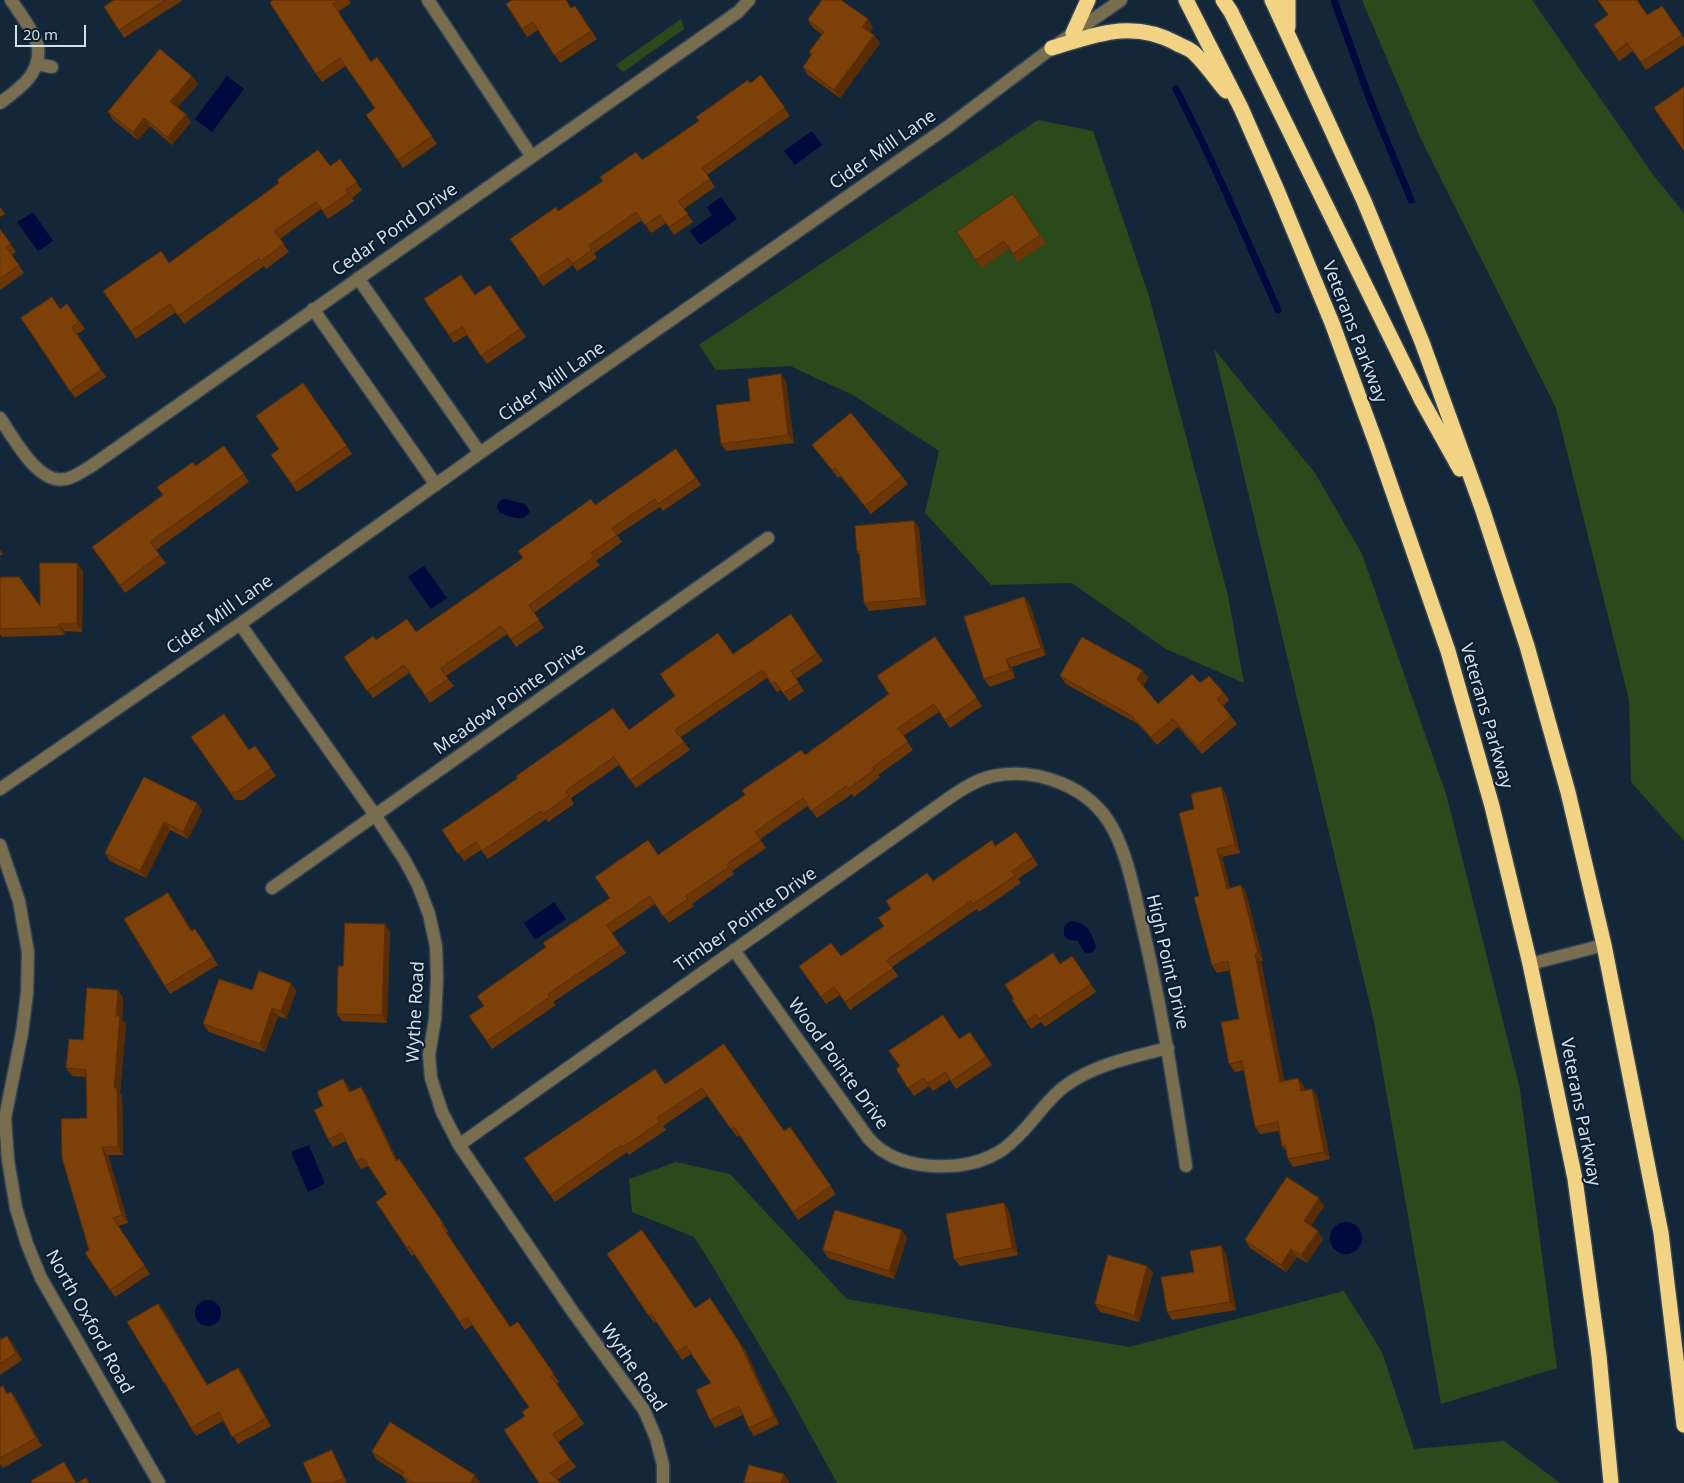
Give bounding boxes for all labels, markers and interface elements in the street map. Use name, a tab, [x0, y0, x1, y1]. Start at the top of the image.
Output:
scale bar	[18, 15, 89, 47]
text: 20 m	[23, 24, 58, 44]
street label: Cider Mill Lane	[826, 105, 940, 195]
street label: Cedar Pond Drive	[328, 179, 462, 281]
street label: Veterans Parkway	[1317, 258, 1391, 406]
street label: Cider Mill Lane	[495, 337, 609, 427]
street label: Cider Mill Lane	[163, 570, 277, 660]
street label: Meadow Pointe Drive	[430, 638, 590, 760]
street label: Veterans Parkway	[1455, 641, 1517, 791]
street label: Timber Pointe Drive	[671, 863, 821, 977]
street label: High Point Drive	[1141, 892, 1193, 1032]
street label: Wythe Road	[403, 961, 429, 1063]
street label: Wood Pointe Drive	[783, 994, 893, 1134]
street label: Veterans Parkway	[1555, 1036, 1605, 1188]
street label: North Oxford Road	[41, 1246, 137, 1398]
street label: Wythe Road	[596, 1320, 670, 1416]

